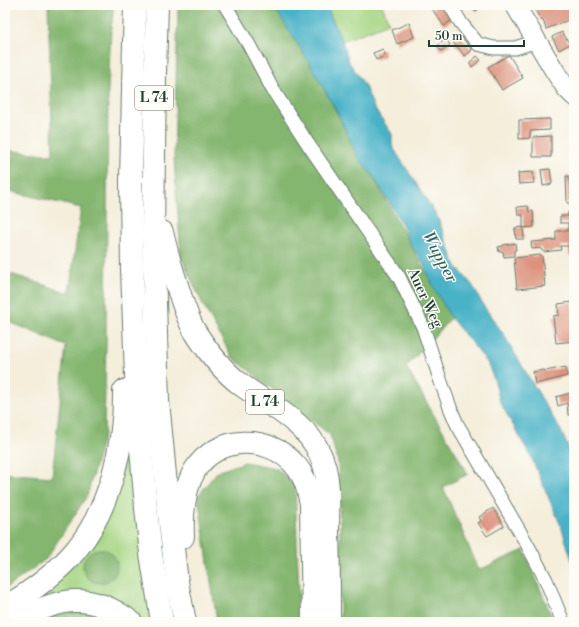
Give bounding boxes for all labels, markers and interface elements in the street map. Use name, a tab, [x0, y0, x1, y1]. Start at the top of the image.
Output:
scale bar	[429, 22, 524, 48]
text: 50 m	[435, 29, 463, 44]
road number: L 74	[135, 86, 173, 110]
water label: Wupper	[418, 228, 462, 287]
street label: Auer Weg	[402, 264, 447, 331]
road number: L 74	[246, 390, 284, 414]

